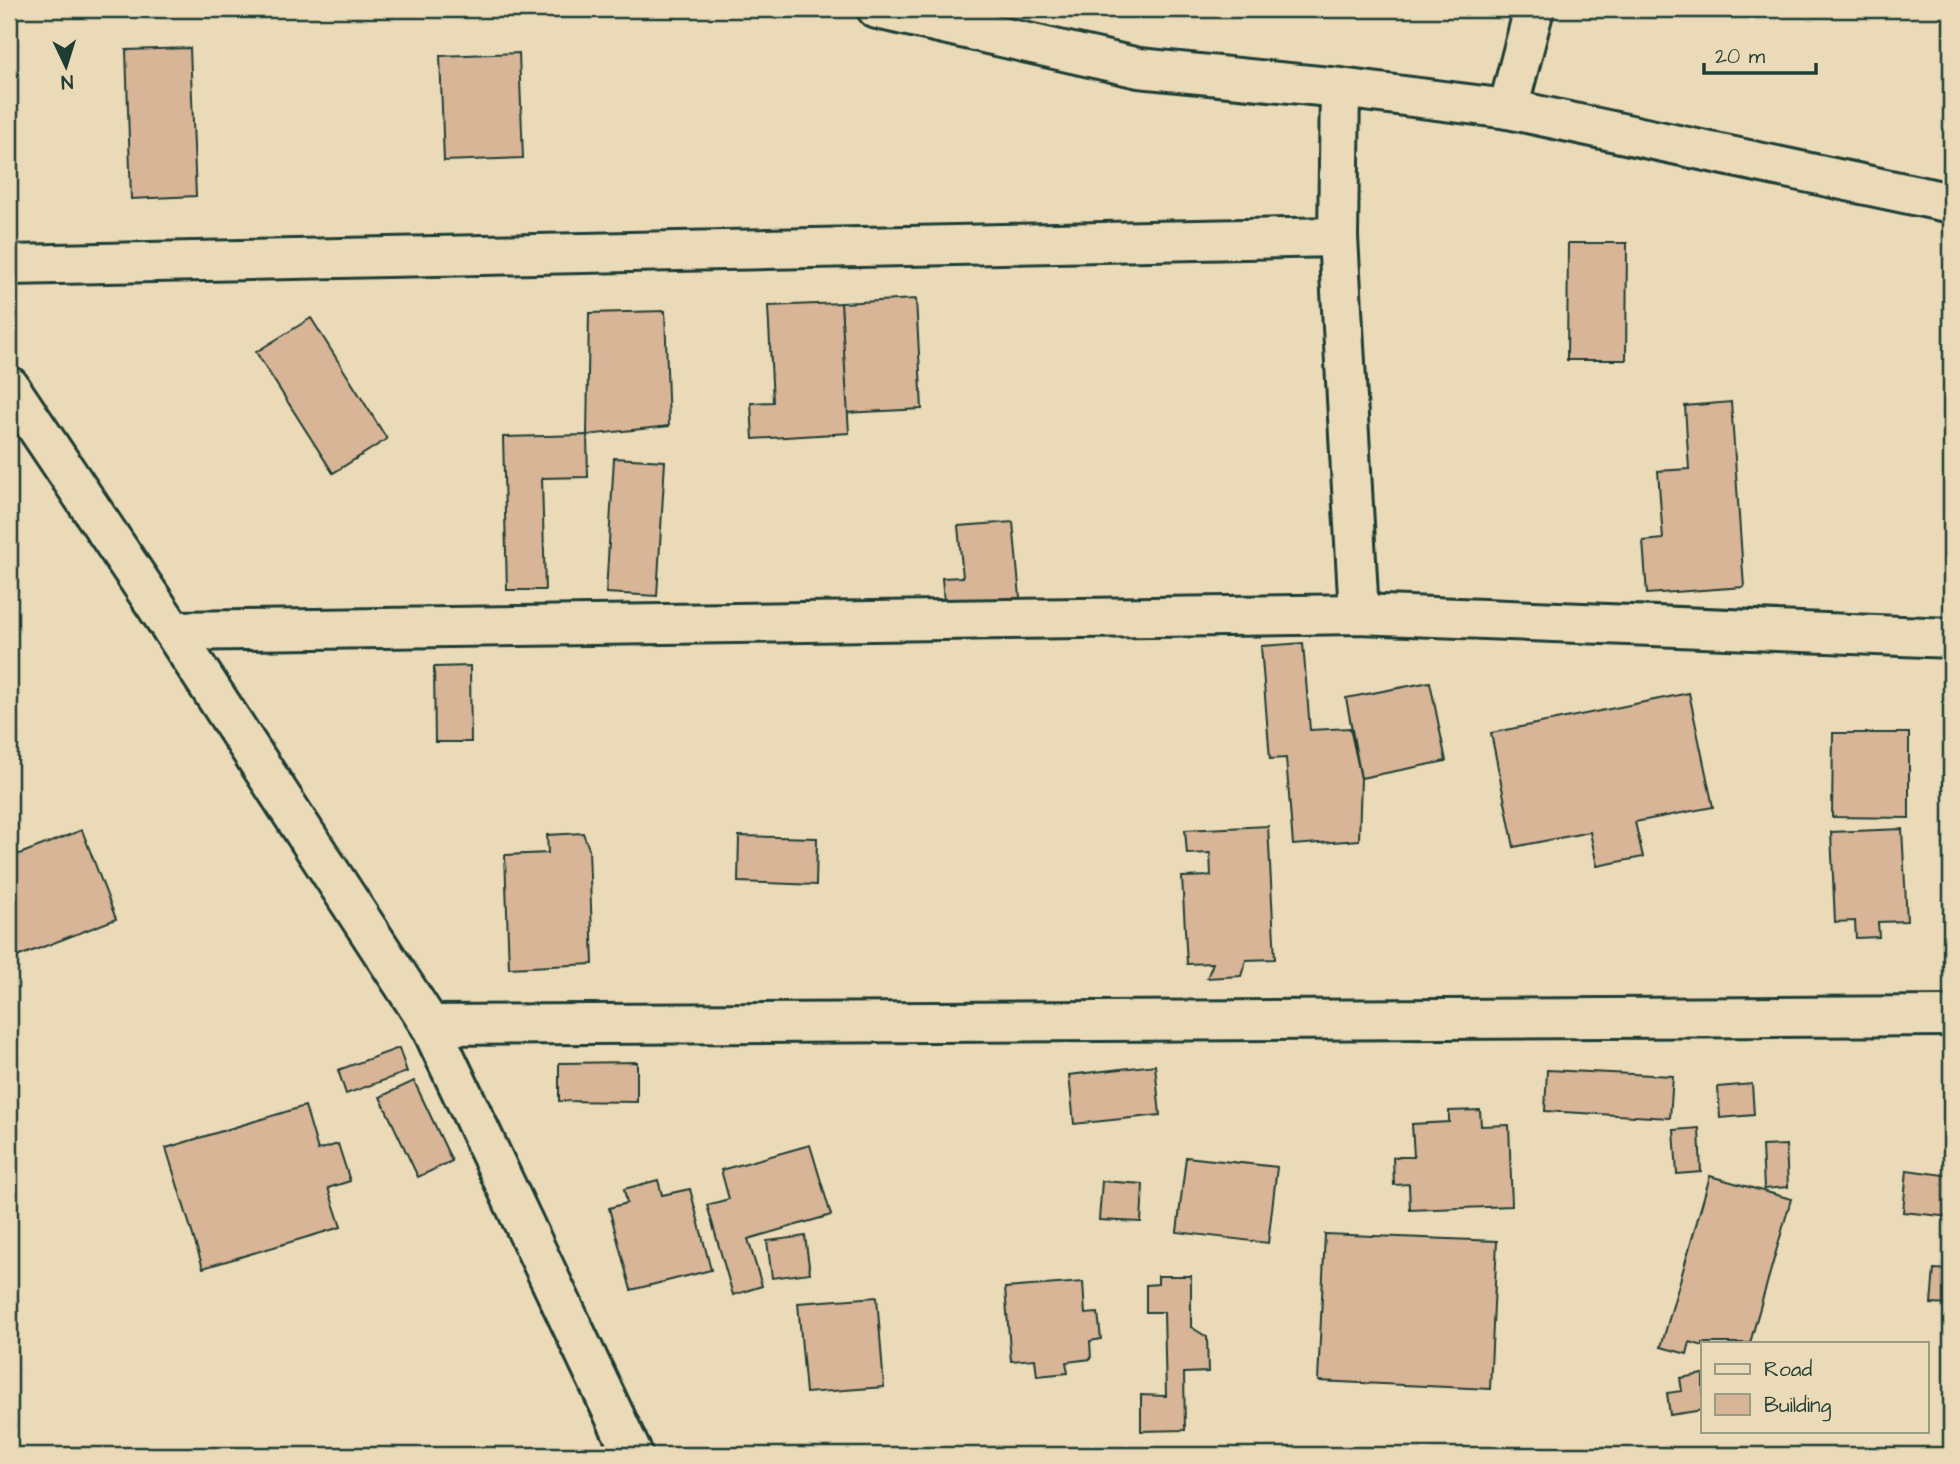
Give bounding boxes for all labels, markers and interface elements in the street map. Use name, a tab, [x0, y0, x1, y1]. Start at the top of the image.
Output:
north arrow	[32, 32, 102, 102]
scale bar	[1704, 32, 1816, 76]
text: 20 m	[1715, 42, 1766, 71]
text: N	[60, 68, 74, 95]
legend	[1701, 1342, 1928, 1432]
text: Road	[1764, 1355, 1812, 1384]
text: Building	[1764, 1391, 1832, 1422]

